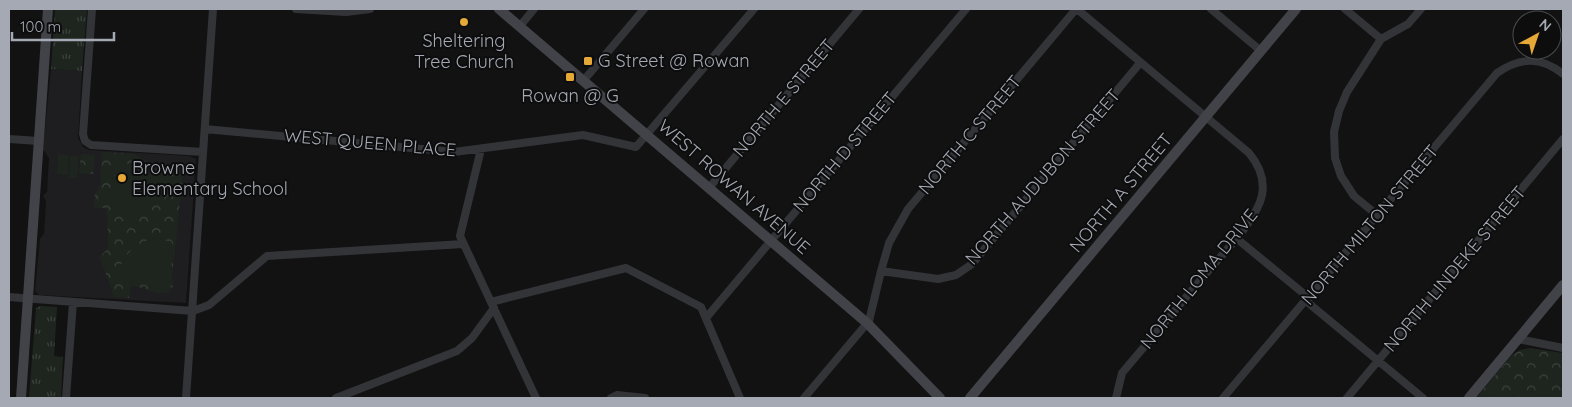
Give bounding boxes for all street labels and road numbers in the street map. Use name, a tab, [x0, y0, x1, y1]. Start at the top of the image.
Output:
street label: NORTH E STREET	[728, 34, 840, 161]
street label: NORTH C STREET	[913, 70, 1026, 199]
street label: NORTH AUDUBON STREET	[960, 84, 1125, 269]
street label: NORTH D STREET	[788, 87, 902, 216]
street label: WEST ROWAN AVENUE	[654, 114, 815, 259]
street label: WEST QUEEN PLACE	[283, 124, 457, 161]
street label: NORTH A STREET	[1064, 128, 1177, 257]
street label: NORTH MILTON STREET	[1296, 140, 1443, 309]
street label: NORTH LINDEKE STREET	[1378, 181, 1531, 356]
street label: NORTH LOMA DRIVE	[1135, 204, 1262, 353]

